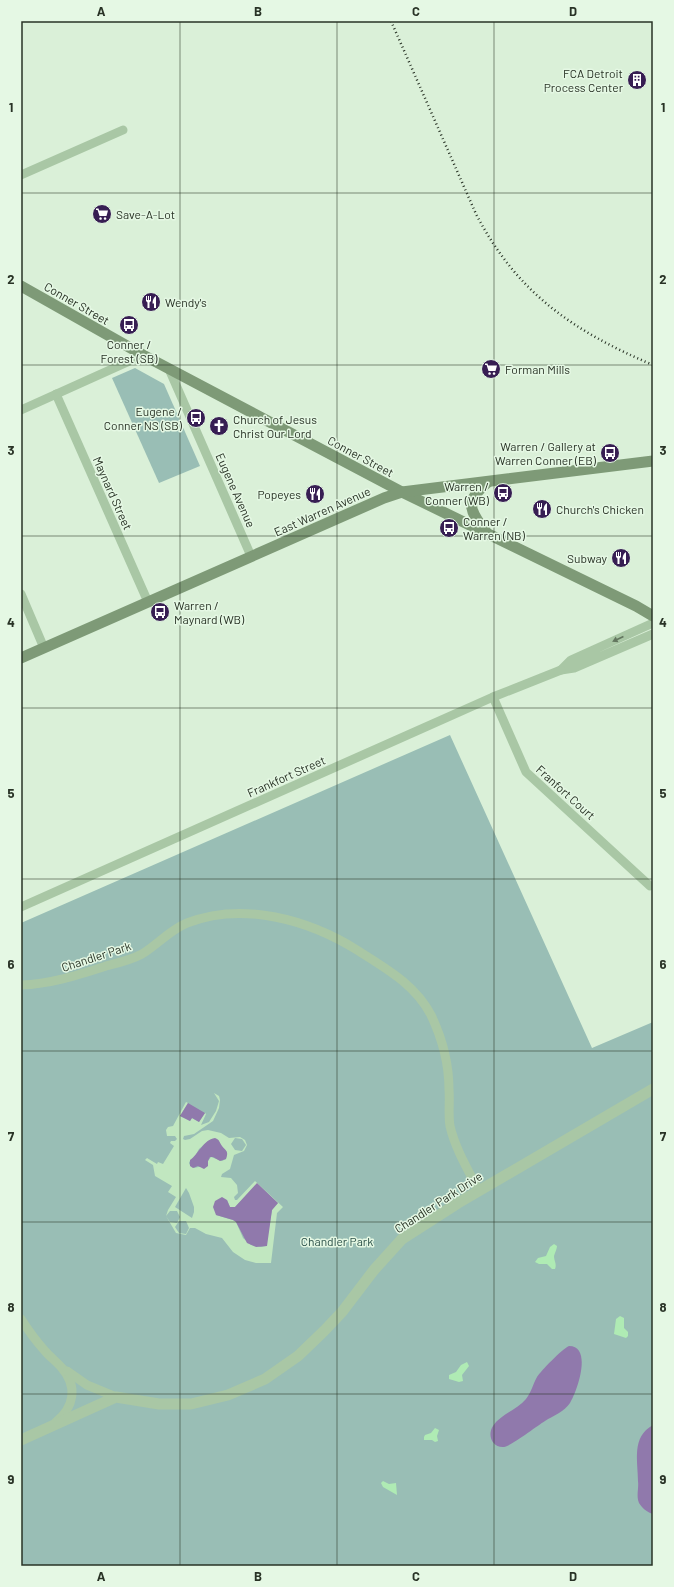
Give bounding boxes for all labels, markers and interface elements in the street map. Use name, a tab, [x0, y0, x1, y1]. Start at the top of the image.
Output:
text: A	[97, 3, 106, 19]
text: B	[254, 3, 262, 19]
text: C	[412, 3, 420, 19]
text: D	[569, 3, 577, 19]
place label: FCA Detroit Process Center	[544, 66, 624, 94]
building icon: FCA Detroit Process Center	[626, 69, 648, 91]
text: 1	[9, 99, 13, 115]
text: 1	[661, 99, 665, 115]
supermarket icon: Save-A-Lot	[91, 203, 113, 225]
place label: Save-A-Lot	[116, 207, 175, 221]
text: 2	[7, 271, 15, 287]
text: 2	[659, 271, 667, 287]
street label: Conner Street	[42, 279, 112, 327]
restaurant icon: Wendy's	[140, 291, 162, 313]
place label: Wendy's	[165, 295, 207, 309]
bus stop icon: Conner / Forest (SB)	[118, 314, 140, 336]
place label: Conner / Forest (SB)	[101, 337, 158, 365]
supermarket icon: Forman Mills	[480, 358, 502, 380]
place label: Forman Mills	[505, 362, 570, 376]
place label: Eugene / Conner NS (SB)	[104, 404, 183, 432]
bus stop icon: Eugene / Conner NS (SB)	[185, 407, 207, 429]
place label: Church of Jesus Christ Our Lord	[233, 412, 317, 440]
church icon: Church of Jesus Christ Our Lord	[208, 415, 230, 437]
street label: Conner Street	[326, 433, 396, 479]
place label: Warren / Gallery at Warren Conner (EB)	[495, 439, 597, 467]
text: 3	[7, 442, 15, 458]
bus stop icon: Warren / Gallery at Warren Conner (EB)	[599, 442, 621, 464]
text: 3	[659, 442, 667, 458]
street label: Eugene Avenue	[213, 451, 259, 529]
street label: Maynard Street	[91, 454, 135, 532]
place label: Warren / Conner (WB)	[425, 479, 490, 507]
bus stop icon: Warren / Conner (WB)	[492, 482, 514, 504]
street label: East Warren Avenue	[272, 483, 372, 539]
restaurant icon: Popeyes	[304, 483, 326, 505]
place label: Popeyes	[257, 487, 301, 501]
restaurant icon: Church's Chicken	[531, 498, 553, 520]
place label: Church's Chicken	[556, 502, 644, 516]
place label: Conner / Warren (NB)	[463, 514, 526, 542]
bus stop icon: Conner / Warren (NB)	[438, 517, 460, 539]
restaurant icon: Subway	[610, 547, 632, 569]
place label: Subway	[567, 551, 607, 565]
place label: Warren / Maynard (WB)	[174, 598, 245, 626]
bus stop icon: Warren / Maynard (WB)	[149, 601, 171, 623]
text: 4	[7, 614, 15, 630]
text: 4	[659, 614, 667, 630]
one-way arrow	[612, 636, 623, 642]
street label: Frankfort Street	[245, 753, 327, 799]
street label: Franfort Court	[534, 762, 598, 822]
text: 5	[7, 785, 15, 801]
text: 5	[659, 785, 667, 801]
street label: Chandler Park	[59, 938, 133, 974]
text: 6	[8, 956, 15, 972]
text: 6	[660, 956, 667, 972]
text: 7	[8, 1128, 15, 1144]
text: 7	[660, 1128, 667, 1144]
street label: Chandler Park Drive	[392, 1168, 484, 1236]
park label: Chandler Park	[301, 1234, 373, 1248]
text: 8	[7, 1299, 15, 1315]
text: 8	[659, 1299, 667, 1315]
text: 9	[8, 1471, 15, 1487]
text: 9	[660, 1471, 667, 1487]
text: A	[97, 1568, 106, 1584]
text: B	[254, 1568, 262, 1584]
text: C	[412, 1568, 420, 1584]
text: D	[569, 1568, 577, 1584]

